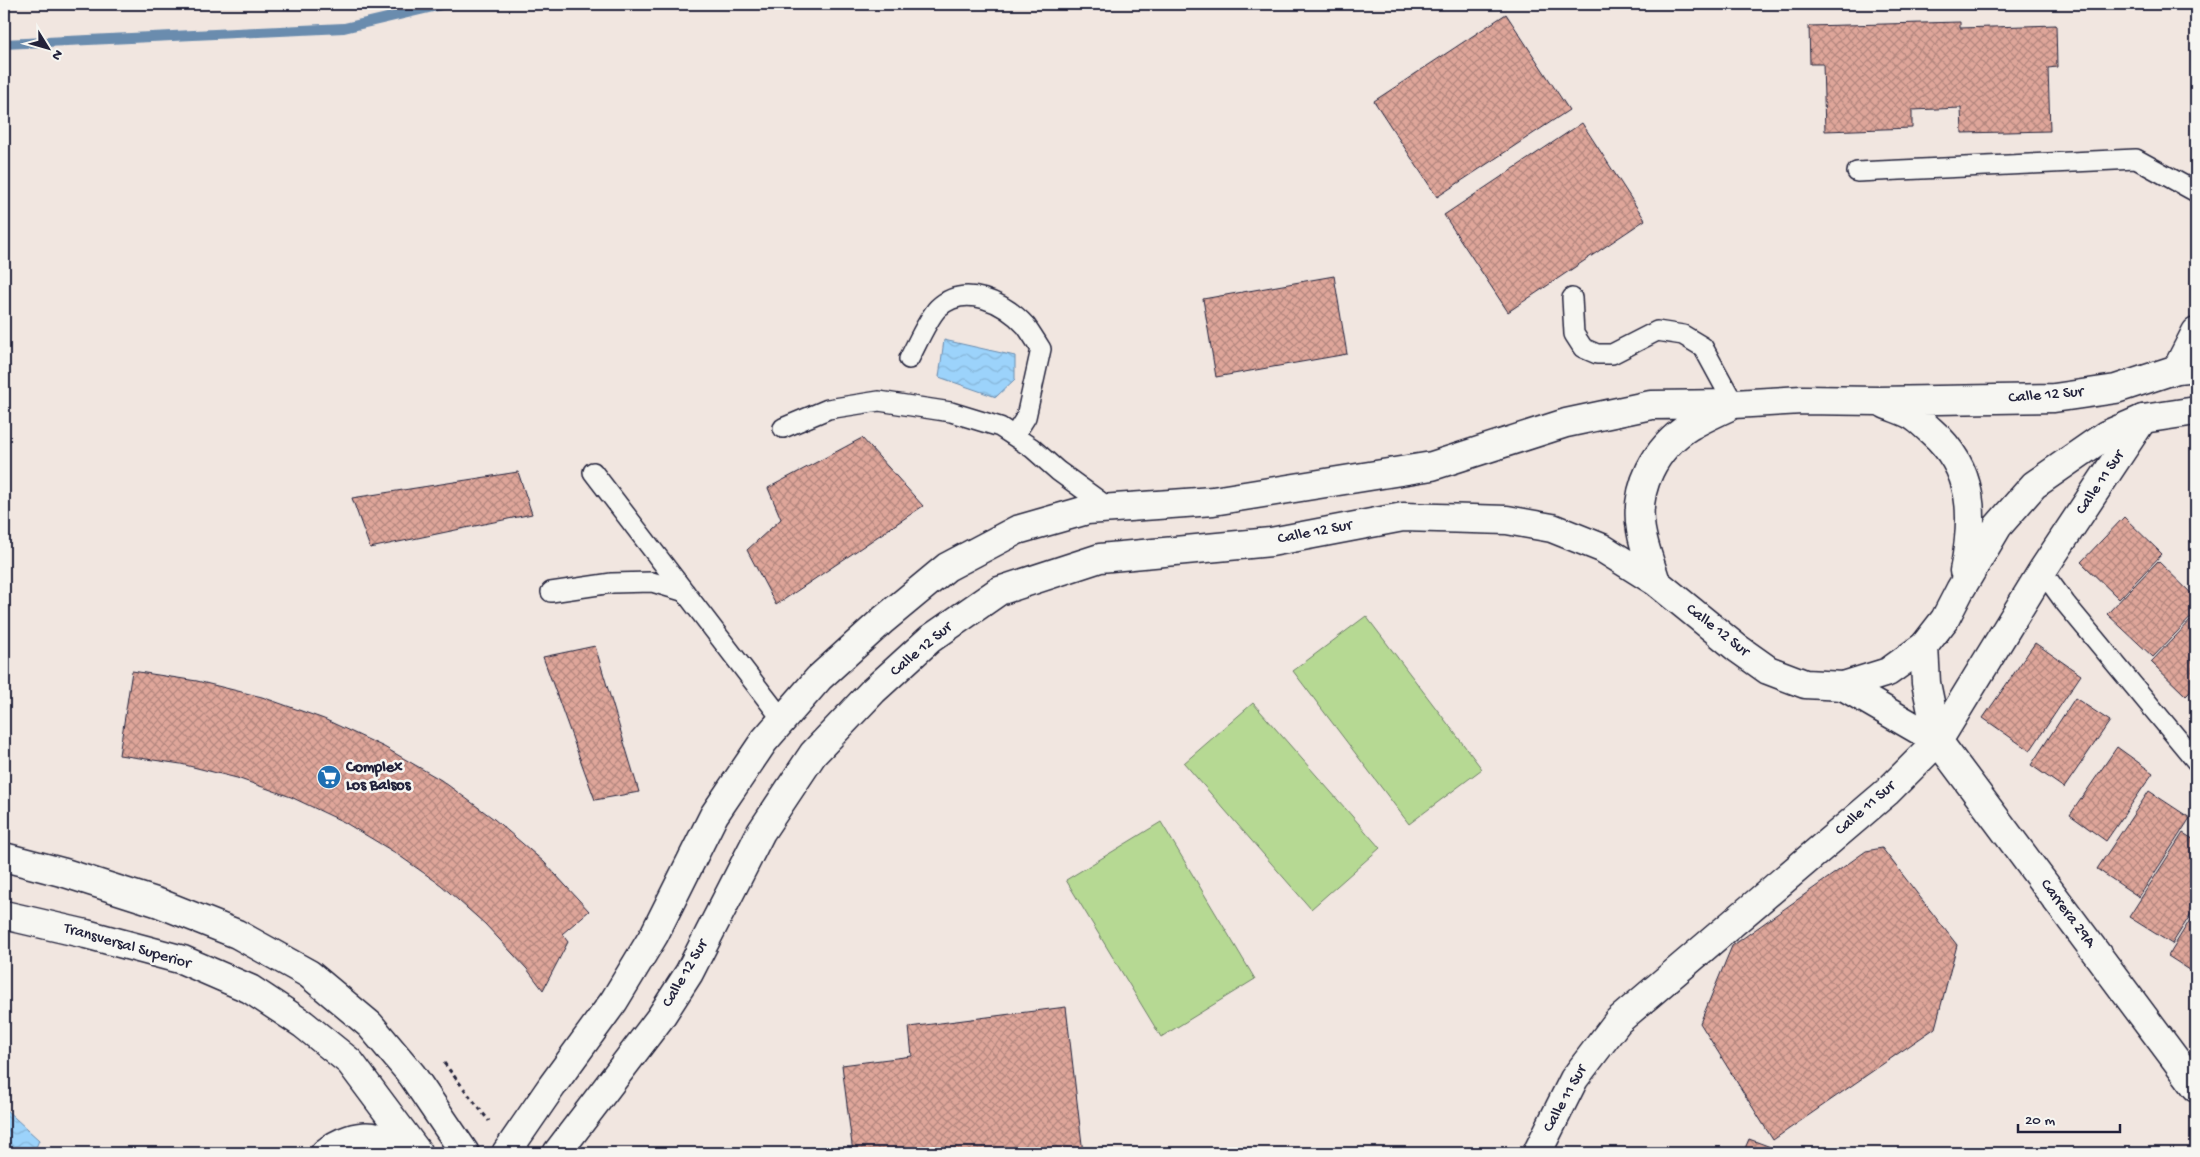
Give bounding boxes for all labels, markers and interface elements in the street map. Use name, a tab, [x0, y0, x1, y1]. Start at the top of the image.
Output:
north arrow	[22, 22, 72, 72]
text: N	[47, 46, 66, 63]
street label: Calle 12 Sur	[2008, 383, 2086, 409]
street label: Calle 11 Sur	[2072, 446, 2130, 519]
street label: Calle 12 Sur	[1276, 516, 1355, 550]
street label: Calle 12 Sur	[1681, 600, 1754, 662]
street label: Calle 12 Sur	[887, 618, 958, 681]
place label: Complex Los Balsos	[345, 759, 412, 796]
supermarket icon: Complex Los Balsos	[316, 764, 342, 790]
street label: Calle 11 Sur	[1832, 777, 1901, 840]
street label: Carrera 29A	[2035, 876, 2100, 953]
street label: Transversal Superior	[60, 919, 194, 975]
street label: Calle 12 Sur	[659, 935, 714, 1011]
street label: Calle 11 Sur	[1540, 1061, 1593, 1136]
scale bar	[2018, 1102, 2120, 1134]
text: 20 m	[2025, 1112, 2055, 1130]

